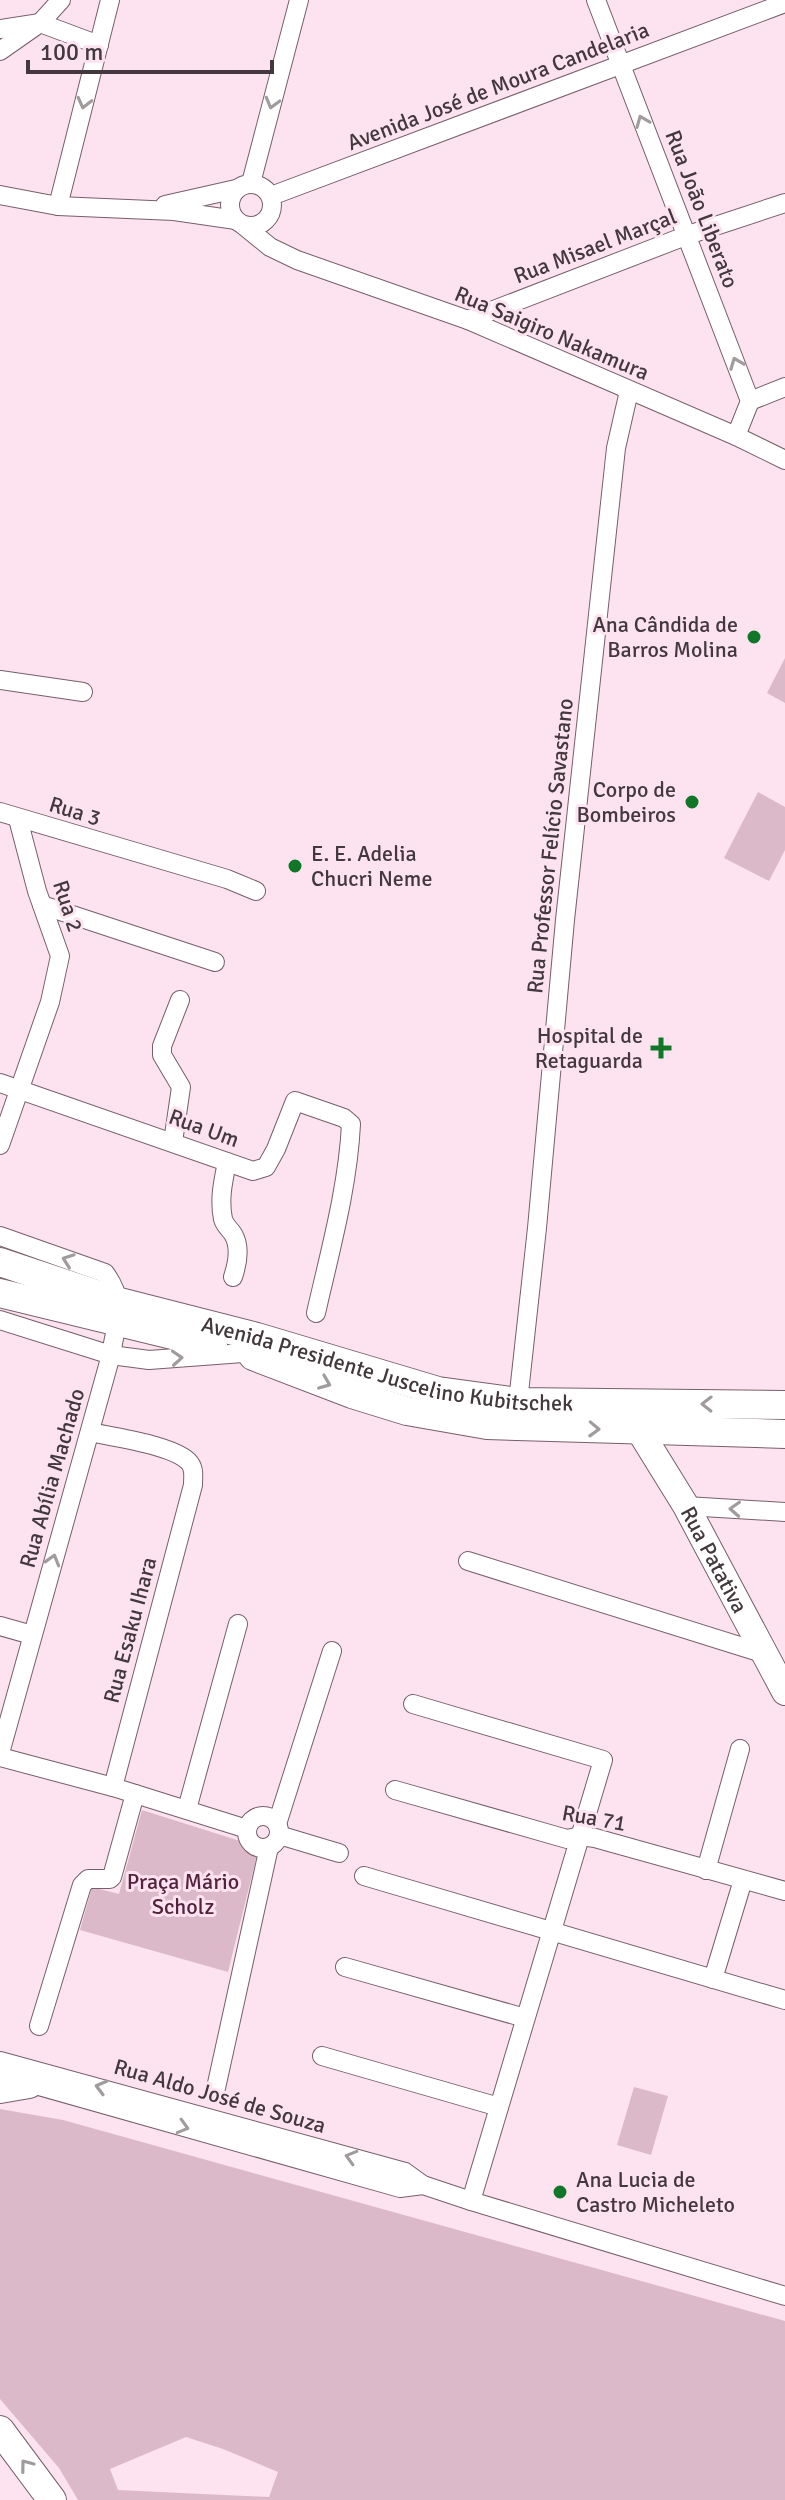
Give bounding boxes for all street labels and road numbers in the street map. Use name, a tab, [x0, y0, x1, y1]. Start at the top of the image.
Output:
street label: Avenida José de Moura Candelaria	[343, 16, 653, 156]
street label: Rua João Liberato	[659, 126, 745, 292]
street label: Rua Misael Marçal	[510, 203, 680, 289]
street label: Rua Saigiro Nakamura	[451, 280, 653, 386]
street label: Rua Professor Felício Savastano	[521, 697, 579, 995]
street label: Rua 3	[46, 790, 104, 832]
street label: Rua 2	[47, 877, 89, 935]
street label: Rua Um	[165, 1103, 243, 1153]
street label: Avenida Presidente Juscelino Kubitschek	[199, 1310, 573, 1416]
street label: Rua Abília Machado	[13, 1385, 91, 1571]
street label: Rua Patativa	[675, 1502, 754, 1618]
street label: Rua Esaku Ihara	[98, 1554, 162, 1706]
street label: Rua 71	[560, 1799, 628, 1837]
street label: Rua Aldo José de Souza	[111, 2053, 329, 2139]

